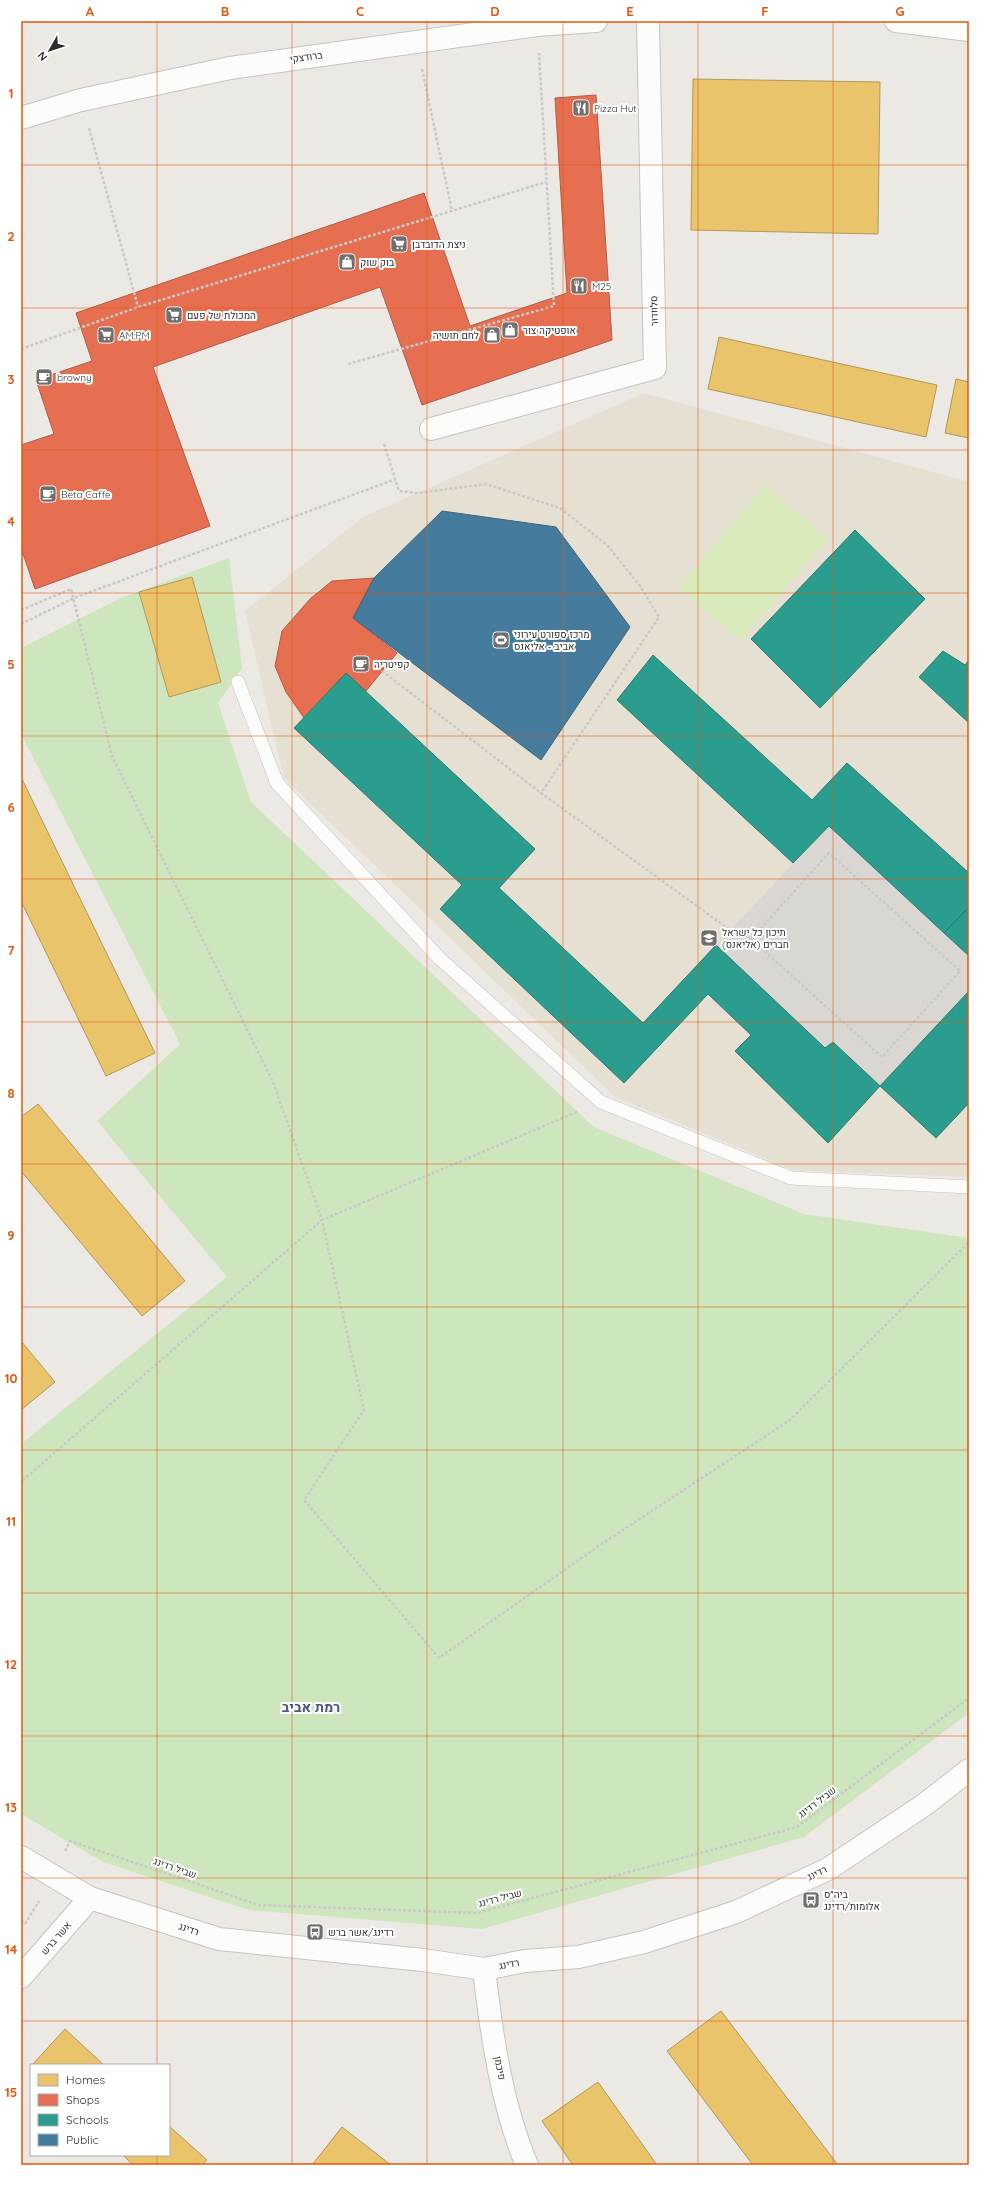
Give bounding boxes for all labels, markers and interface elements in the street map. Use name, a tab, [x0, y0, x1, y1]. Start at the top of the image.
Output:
text: A	[86, 3, 95, 19]
text: B	[221, 3, 229, 19]
text: C	[356, 3, 364, 19]
text: D	[490, 3, 500, 19]
text: E	[626, 3, 634, 19]
text: F	[761, 3, 769, 19]
text: G	[895, 3, 905, 19]
north arrow	[30, 30, 70, 70]
street label: ברודצקי	[289, 48, 324, 66]
text: N	[34, 49, 50, 64]
text: 1	[8, 85, 14, 101]
restaurant icon: Pizza Hut	[571, 98, 591, 118]
place label: Pizza Hut	[594, 102, 637, 115]
text: 2	[7, 228, 15, 244]
supermarket icon: ניצת הדובדבן	[389, 234, 409, 254]
place label: ניצת הדובדבן	[412, 238, 466, 251]
shop icon: בוק שוק	[337, 252, 357, 272]
place label: בוק שוק	[360, 256, 395, 269]
restaurant icon: M25	[569, 276, 589, 296]
place label: M25	[592, 280, 611, 293]
street label: סלוודור	[647, 296, 661, 326]
supermarket icon: המכולת של פעם	[164, 305, 184, 325]
place label: המכולת של פעם	[187, 309, 256, 322]
shop icon: אופטיקה צור	[500, 320, 520, 340]
place label: אופטיקה צור	[523, 324, 576, 337]
supermarket icon: AM:PM	[96, 325, 116, 345]
shop icon: לחם תושיה	[482, 325, 502, 345]
place label: AM:PM	[119, 329, 150, 342]
place label: לחם תושיה	[433, 329, 479, 342]
cafe icon: browny	[34, 367, 54, 387]
text: 3	[8, 371, 15, 387]
place label: browny	[57, 371, 92, 384]
cafe icon: Beta Caffe	[38, 484, 58, 504]
place label: Beta Caffe	[61, 488, 111, 501]
text: 4	[7, 513, 15, 529]
place label: מרכז ספורט עירוני אביב - אליאנס	[514, 628, 590, 653]
sports icon: מרכז ספורט עירוני אביב - אליאנס	[491, 630, 511, 650]
cafe icon: קפיטריה	[351, 654, 371, 674]
text: 5	[7, 656, 15, 672]
place label: קפיטריה	[374, 658, 409, 671]
text: 6	[7, 799, 15, 815]
place label: תיכון כל ישראל חברים (אליאנס)	[722, 926, 789, 951]
school or university icon: תיכון כל ישראל חברים (אליאנס)	[699, 928, 719, 948]
text: 7	[7, 942, 15, 958]
text: 8	[7, 1085, 15, 1101]
text: 9	[7, 1227, 15, 1243]
text: 10	[4, 1370, 18, 1386]
text: 11	[6, 1513, 16, 1529]
text: 12	[5, 1656, 17, 1672]
district label: רמת אביב	[282, 1698, 340, 1716]
street label: שביל רדינג	[795, 1783, 839, 1821]
text: 13	[5, 1799, 17, 1815]
street label: שביל רדינג	[152, 1855, 198, 1881]
street label: רדינג	[805, 1863, 829, 1883]
street label: שביל רדינג	[477, 1886, 523, 1910]
place label: ביה״ס אלומות/רדינג	[824, 1888, 880, 1913]
bus stop icon: ביה״ס אלומות/רדינג	[801, 1890, 821, 1910]
street label: אשר ברש	[38, 1919, 74, 1957]
street label: רדינג	[177, 1920, 201, 1938]
bus stop icon: רדינג/אשר ברש	[305, 1922, 325, 1942]
place label: רדינג/אשר ברש	[328, 1926, 394, 1939]
text: 14	[5, 1941, 18, 1957]
street label: רדינג	[498, 1956, 520, 1972]
street label: פיכמן	[491, 2055, 509, 2081]
legend	[30, 2064, 170, 2156]
text: Homes	[66, 2072, 106, 2087]
text: 15	[5, 2084, 17, 2100]
text: Shops	[66, 2092, 100, 2107]
text: Schools	[66, 2112, 109, 2127]
text: Public	[66, 2132, 99, 2147]

